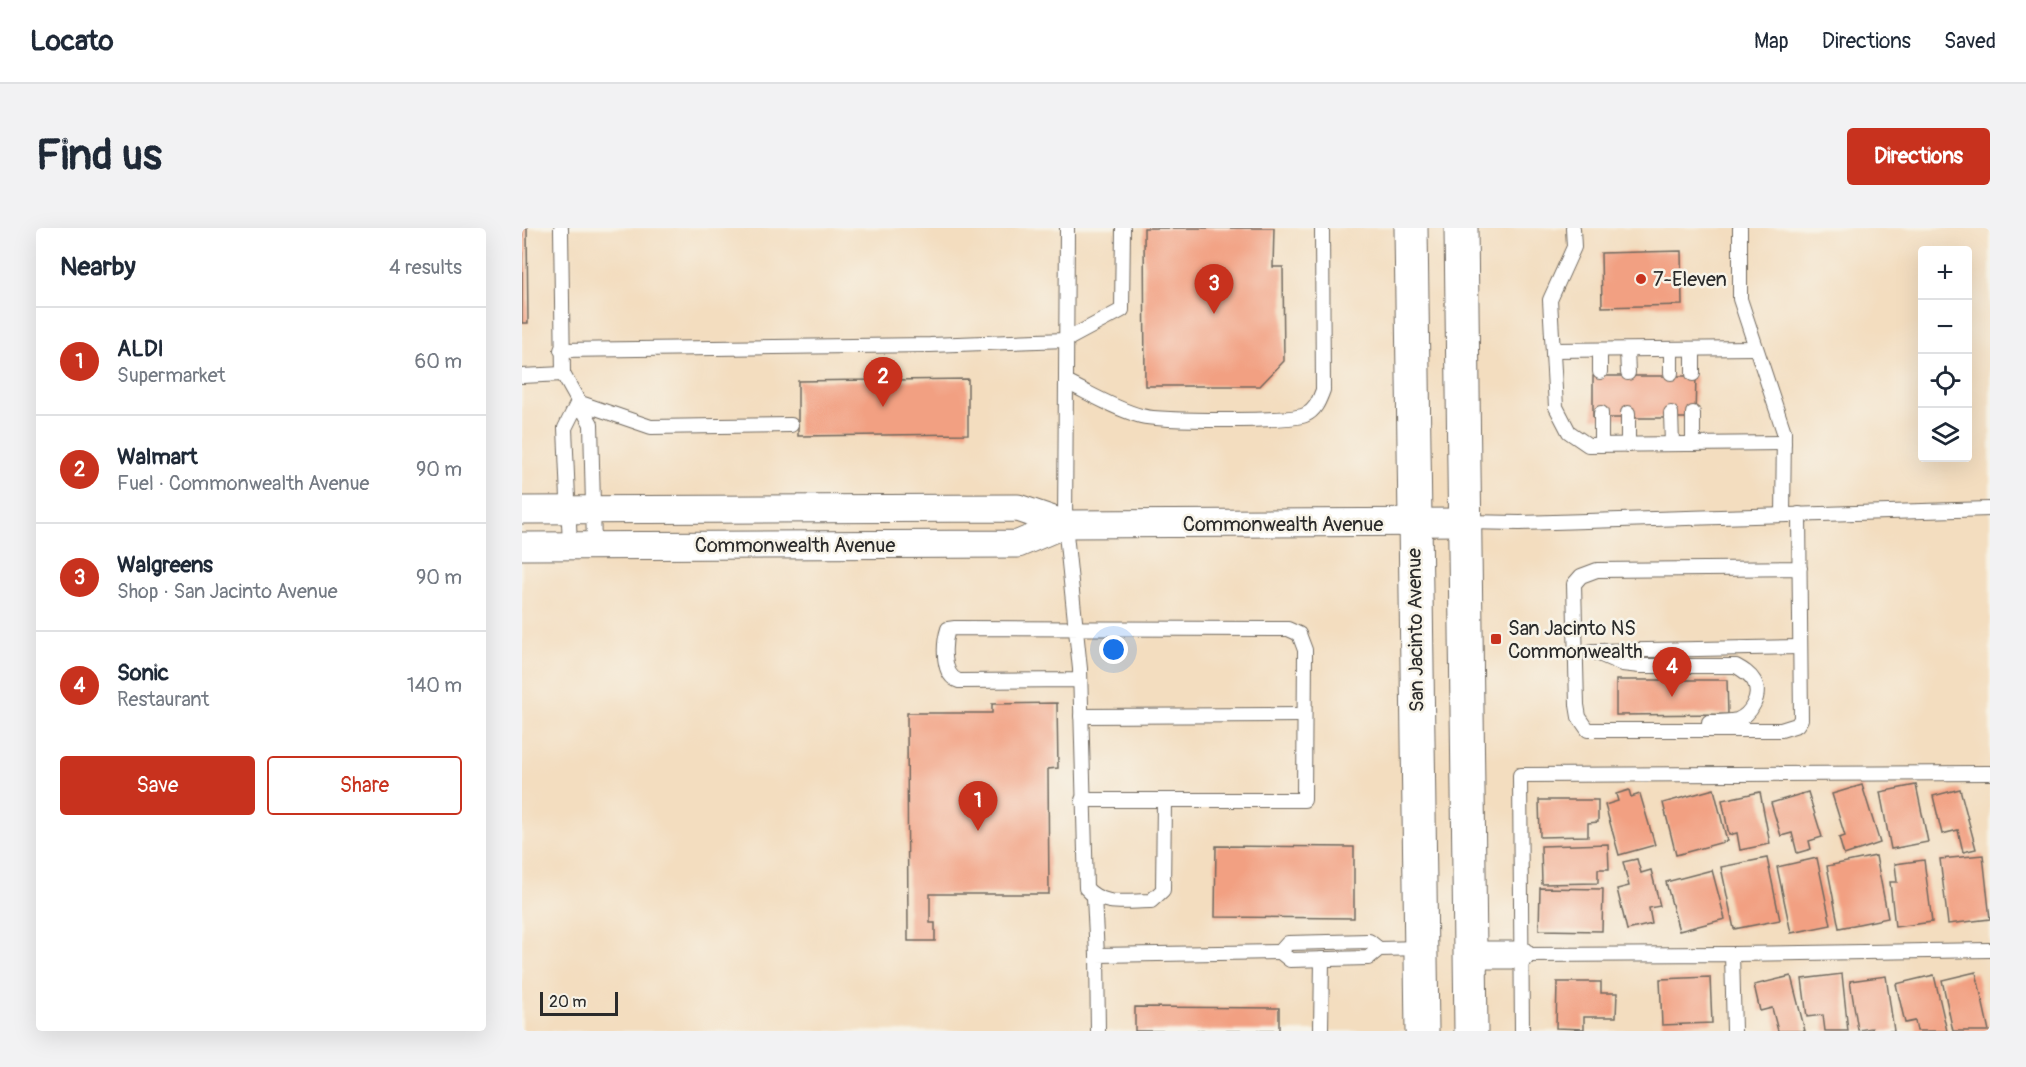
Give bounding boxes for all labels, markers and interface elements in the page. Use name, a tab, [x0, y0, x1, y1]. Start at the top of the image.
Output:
text: Locato	[30, 24, 114, 59]
text: Map	[1754, 28, 1789, 55]
text: Directions	[1822, 28, 1911, 55]
text: Saved	[1944, 28, 1996, 55]
button: Directions	[1847, 128, 1990, 185]
text: Find us	[36, 130, 162, 182]
map controls	[1918, 246, 1972, 462]
button: +	[1918, 246, 1972, 300]
text: Nearby	[60, 251, 136, 283]
text: 4 results	[389, 255, 462, 280]
pin: 3	[1194, 264, 1234, 314]
place label: 7-Eleven	[1653, 267, 1727, 292]
marker: 7-Eleven	[1634, 272, 1648, 286]
button: −	[1918, 300, 1972, 354]
text: ALDI	[117, 335, 164, 363]
text: 1	[76, 349, 83, 374]
text: 60 m	[415, 349, 462, 374]
button: locate	[1918, 354, 1972, 408]
pin: 2	[864, 358, 902, 407]
text: Supermarket	[117, 363, 226, 388]
button: layers	[1918, 408, 1972, 462]
text: Walmart	[117, 443, 198, 471]
text: 2	[74, 457, 85, 482]
text: 90 m	[416, 457, 462, 482]
text: Fuel · Commonwealth Avenue	[117, 471, 369, 496]
street label: Commonwealth Avenue	[1183, 512, 1383, 537]
street label: Commonwealth Avenue	[695, 533, 895, 558]
street label: San Jacinto Avenue	[1402, 548, 1429, 712]
text: Walgreens	[117, 551, 213, 579]
text: 3	[74, 565, 85, 590]
text: 90 m	[416, 565, 462, 590]
text: Shop · San Jacinto Avenue	[117, 579, 338, 604]
place label: San Jacinto NS Commonwealth	[1508, 616, 1643, 664]
marker: San Jacinto NS Commonwealth	[1489, 632, 1503, 646]
your location	[1099, 635, 1128, 664]
pin: 4	[1652, 648, 1692, 697]
text: Sonic	[117, 659, 169, 687]
text: 4	[74, 673, 85, 698]
text: 140 m	[407, 673, 462, 698]
text: Restaurant	[117, 687, 209, 712]
button: Save	[60, 756, 255, 815]
button: Share	[267, 756, 462, 815]
pin: 1	[958, 782, 998, 831]
scale bar	[540, 989, 618, 1016]
text: 20 m	[549, 992, 587, 1012]

